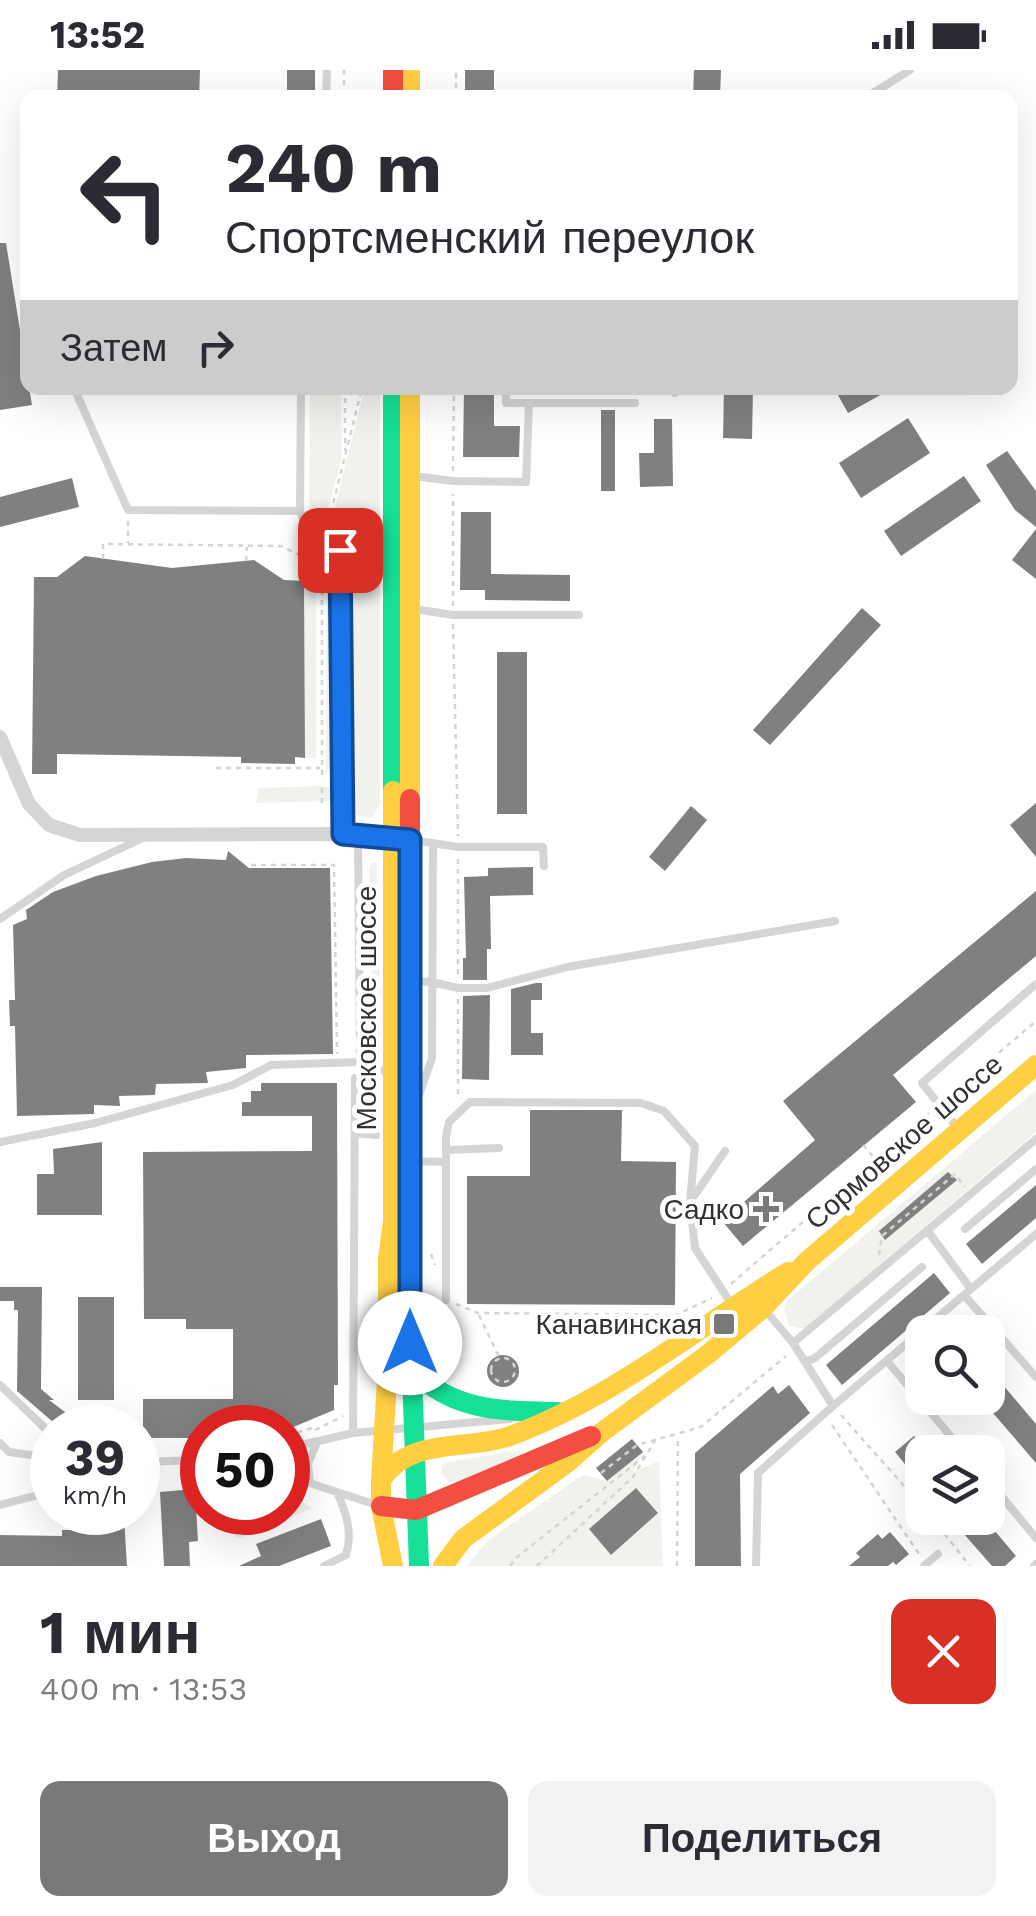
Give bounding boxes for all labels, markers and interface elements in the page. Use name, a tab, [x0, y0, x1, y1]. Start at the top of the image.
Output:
text: 13:52	[50, 13, 145, 57]
text: 240 m	[225, 127, 442, 209]
icon: left	[60, 130, 190, 260]
text: Спортсменский переулок	[225, 211, 754, 264]
icon: right	[188, 320, 243, 375]
text: Затем	[60, 326, 168, 370]
pin	[298, 508, 383, 593]
icon: arrive	[313, 523, 368, 578]
street label: Московское шоссе	[350, 886, 383, 1130]
street label: Сормовское шоссе	[799, 1048, 1009, 1236]
place label: Садко	[663, 1193, 744, 1226]
marker: Садко	[753, 1196, 779, 1222]
position arrow	[358, 1291, 462, 1395]
place label: Канавинская	[536, 1308, 702, 1341]
marker: Канавинская	[711, 1311, 737, 1337]
map controls	[905, 1315, 1005, 1535]
button: search	[905, 1315, 1005, 1415]
speed limit sign: 50	[180, 1405, 310, 1535]
text: 39	[65, 1428, 125, 1487]
button: layers	[905, 1435, 1005, 1535]
text: km/h	[63, 1481, 127, 1510]
text: 1 мин	[40, 1597, 201, 1668]
button: close	[891, 1599, 996, 1704]
text: 400 m · 13:53	[40, 1670, 247, 1708]
button: Выход	[40, 1781, 508, 1896]
button: Поделиться	[528, 1781, 996, 1896]

